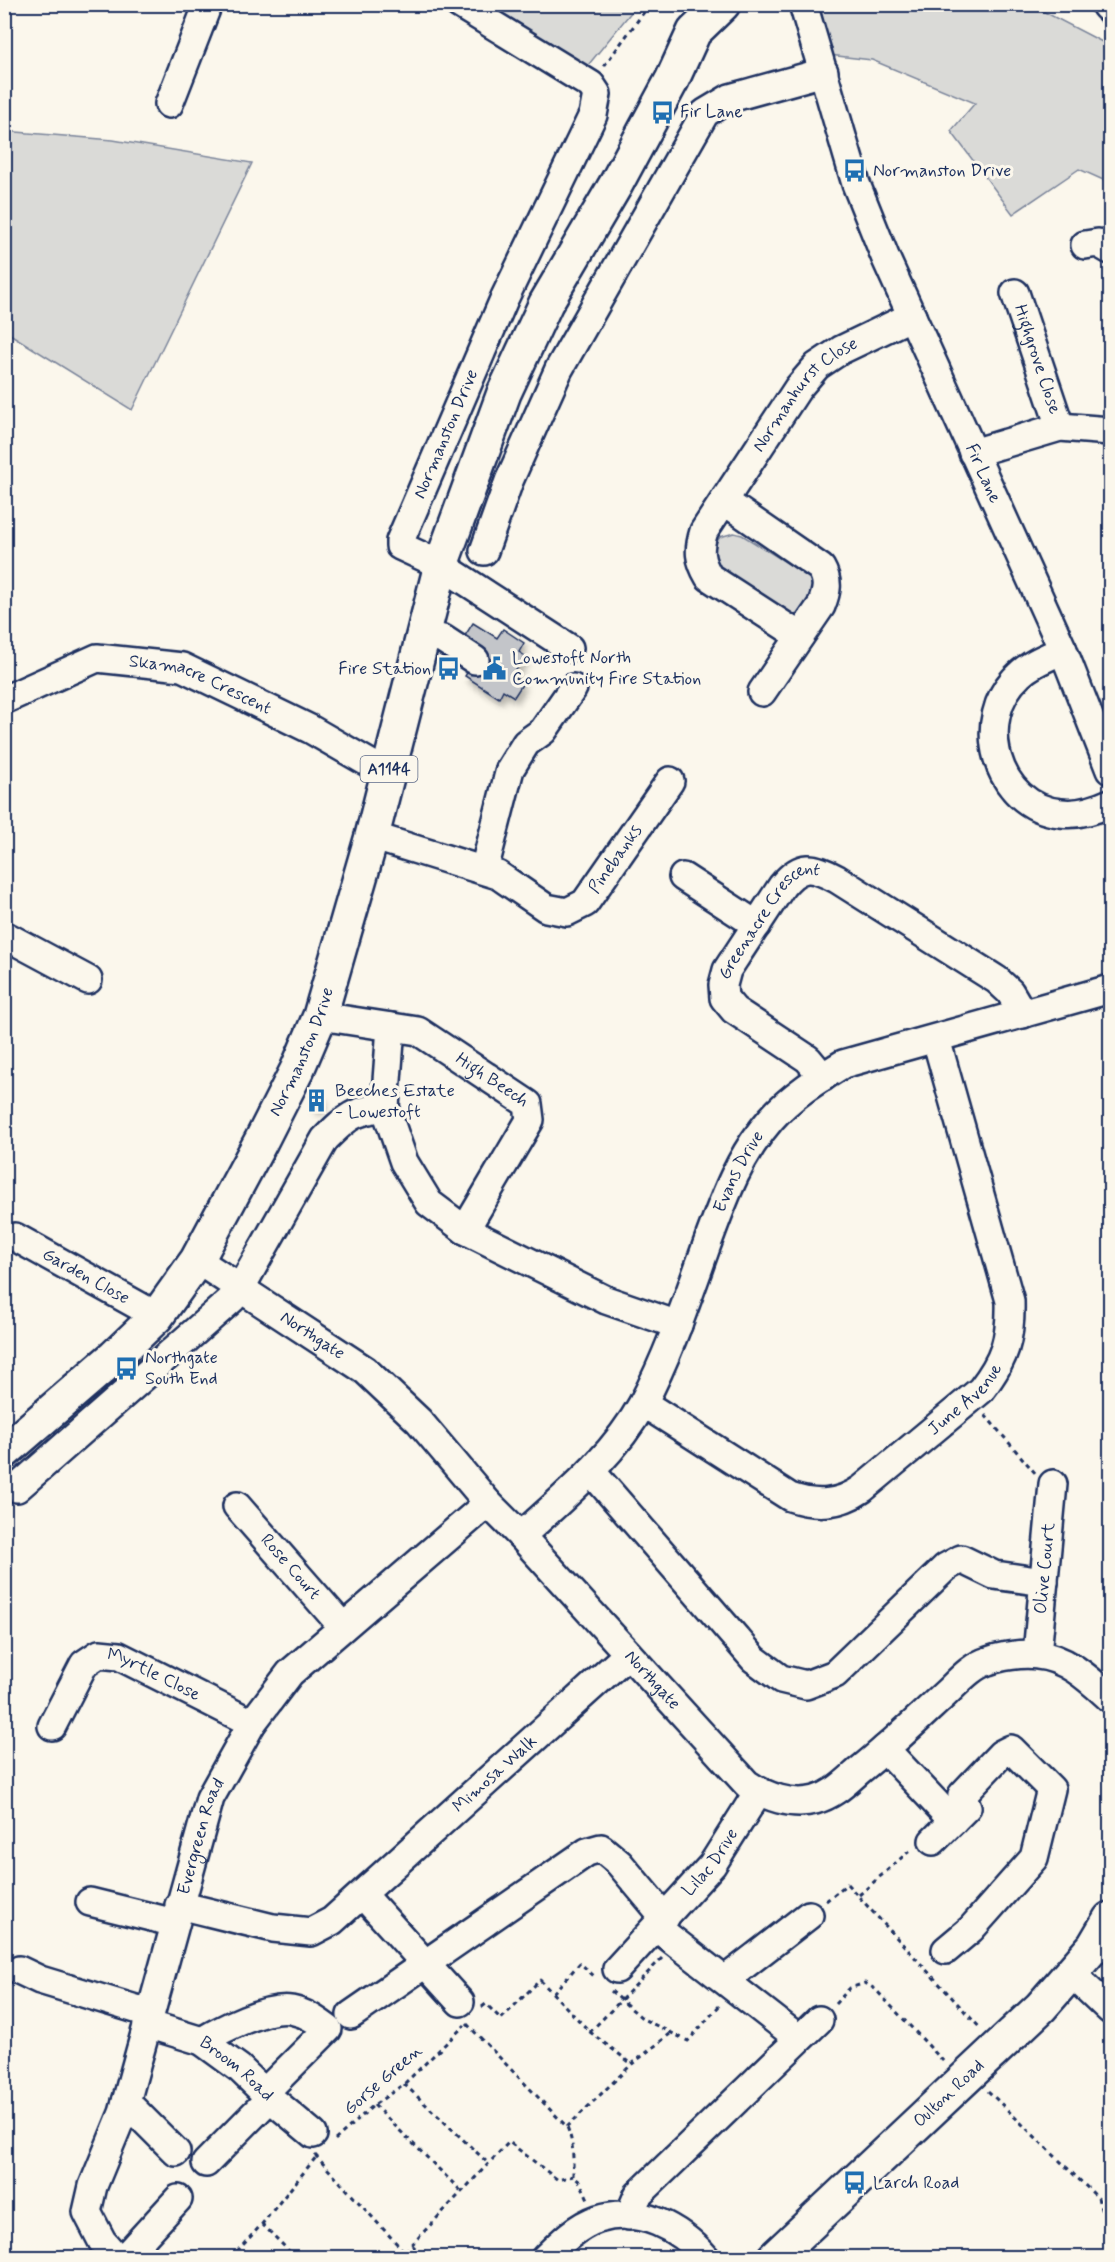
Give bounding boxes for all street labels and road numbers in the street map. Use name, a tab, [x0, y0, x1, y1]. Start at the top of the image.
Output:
street label: Highgrove Close	[1008, 301, 1067, 417]
street label: Normanhurst Close	[747, 332, 862, 457]
street label: Normanston Drive	[408, 366, 484, 502]
street label: Fir Lane	[959, 440, 1007, 507]
street label: Skamacre Crescent	[128, 649, 276, 721]
road number: A1144	[360, 756, 418, 782]
street label: Pinebanks	[583, 820, 648, 899]
street label: Greenacre Crescent	[713, 857, 823, 982]
street label: Normanston Drive	[263, 985, 340, 1120]
street label: High Beech	[451, 1047, 533, 1113]
street label: Evans Drive	[708, 1126, 770, 1216]
street label: Garden Close	[38, 1242, 134, 1310]
street label: Northgate	[275, 1306, 350, 1366]
street label: June Avenue	[923, 1359, 1008, 1441]
street label: Olive Court	[1029, 1521, 1061, 1615]
street label: Rose Court	[255, 1529, 326, 1605]
street label: Myrtle Close	[106, 1643, 205, 1707]
street label: Northgate	[619, 1645, 686, 1715]
street label: Mimosa Walk	[447, 1730, 542, 1819]
street label: Evergreen Road	[172, 1774, 231, 1898]
street label: Lilac Drive	[677, 1824, 744, 1902]
street label: Broom Road	[194, 2031, 279, 2107]
street label: Gorse Green	[339, 2039, 427, 2121]
street label: Oulton Road	[908, 2054, 990, 2133]

